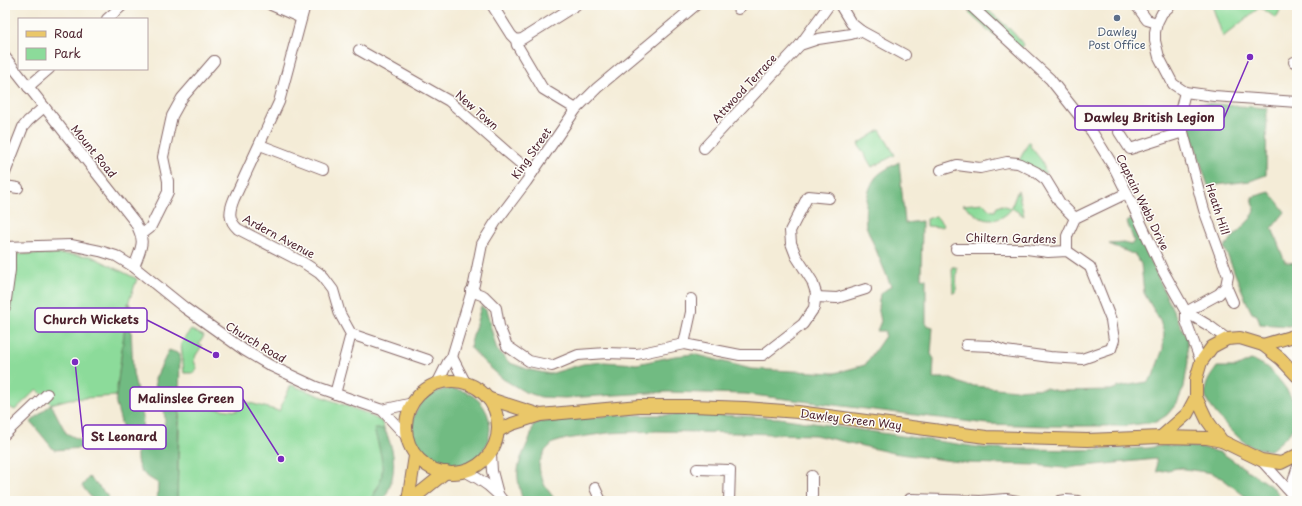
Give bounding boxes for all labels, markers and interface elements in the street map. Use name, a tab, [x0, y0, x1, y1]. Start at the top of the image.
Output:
marker: Dawley Post Office	[1112, 13, 1122, 23]
legend	[18, 18, 148, 70]
place label: Dawley Post Office	[1088, 23, 1146, 53]
text: Road	[54, 24, 83, 42]
text: Park	[54, 44, 81, 62]
street label: Attwood Terrace	[708, 50, 780, 126]
street label: New Town	[452, 86, 502, 134]
callout: Dawley British Legion	[1075, 106, 1224, 130]
text: Dawley British Legion	[1083, 108, 1215, 126]
street label: Mount Road	[67, 121, 121, 181]
street label: King Street	[507, 123, 555, 182]
street label: Captain Webb Drive	[1112, 151, 1174, 253]
street label: Heath Hill	[1202, 181, 1234, 237]
street label: Ardern Avenue	[240, 210, 318, 262]
street label: Chiltern Gardens	[965, 229, 1057, 247]
callout: Church Wickets	[35, 308, 147, 332]
text: Church Wickets	[43, 310, 139, 328]
street label: Church Road	[223, 317, 289, 367]
callout: Malinslee Green	[130, 387, 243, 411]
text: Malinslee Green	[138, 389, 234, 407]
street label: Dawley Green Way	[799, 404, 903, 434]
callout: St Leonard	[83, 425, 166, 449]
text: St Leonard	[91, 427, 157, 445]

